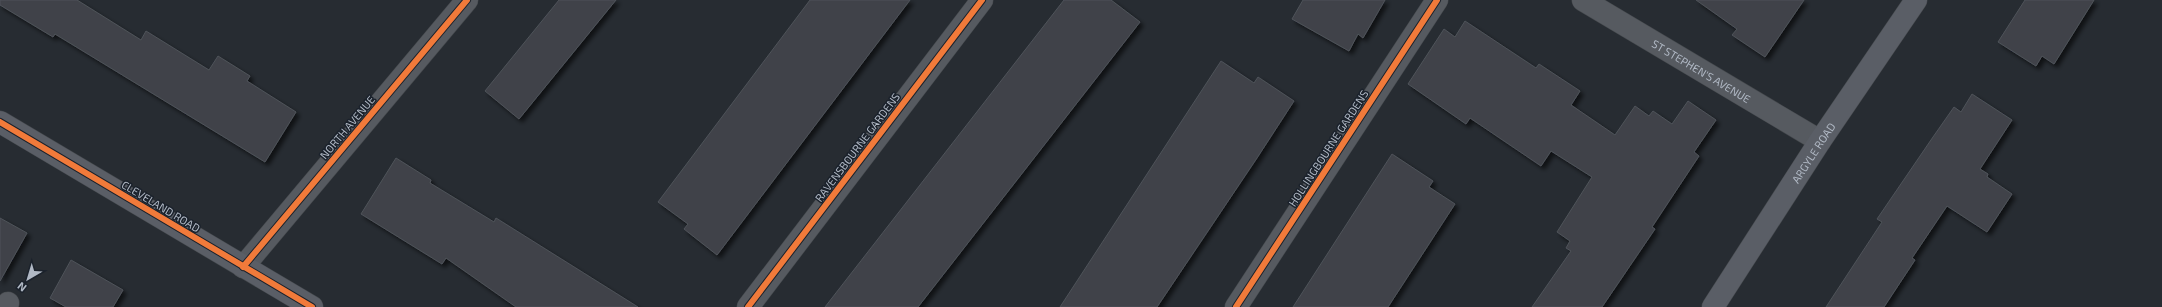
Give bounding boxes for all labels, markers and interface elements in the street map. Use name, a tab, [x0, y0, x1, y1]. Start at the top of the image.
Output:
street label: ST STEPHEN'S AVENUE	[1650, 36, 1753, 105]
street label: HOLLINGBOURNE GARDENS	[1285, 87, 1371, 209]
street label: RAVENSBOURNE GARDENS	[812, 90, 902, 204]
street label: NORTH AVENUE	[317, 93, 377, 161]
street label: ARGYLE ROAD	[1788, 120, 1837, 185]
street label: CLEVELAND ROAD	[119, 177, 203, 235]
north arrow	[8, 259, 48, 299]
text: N	[14, 280, 29, 295]

